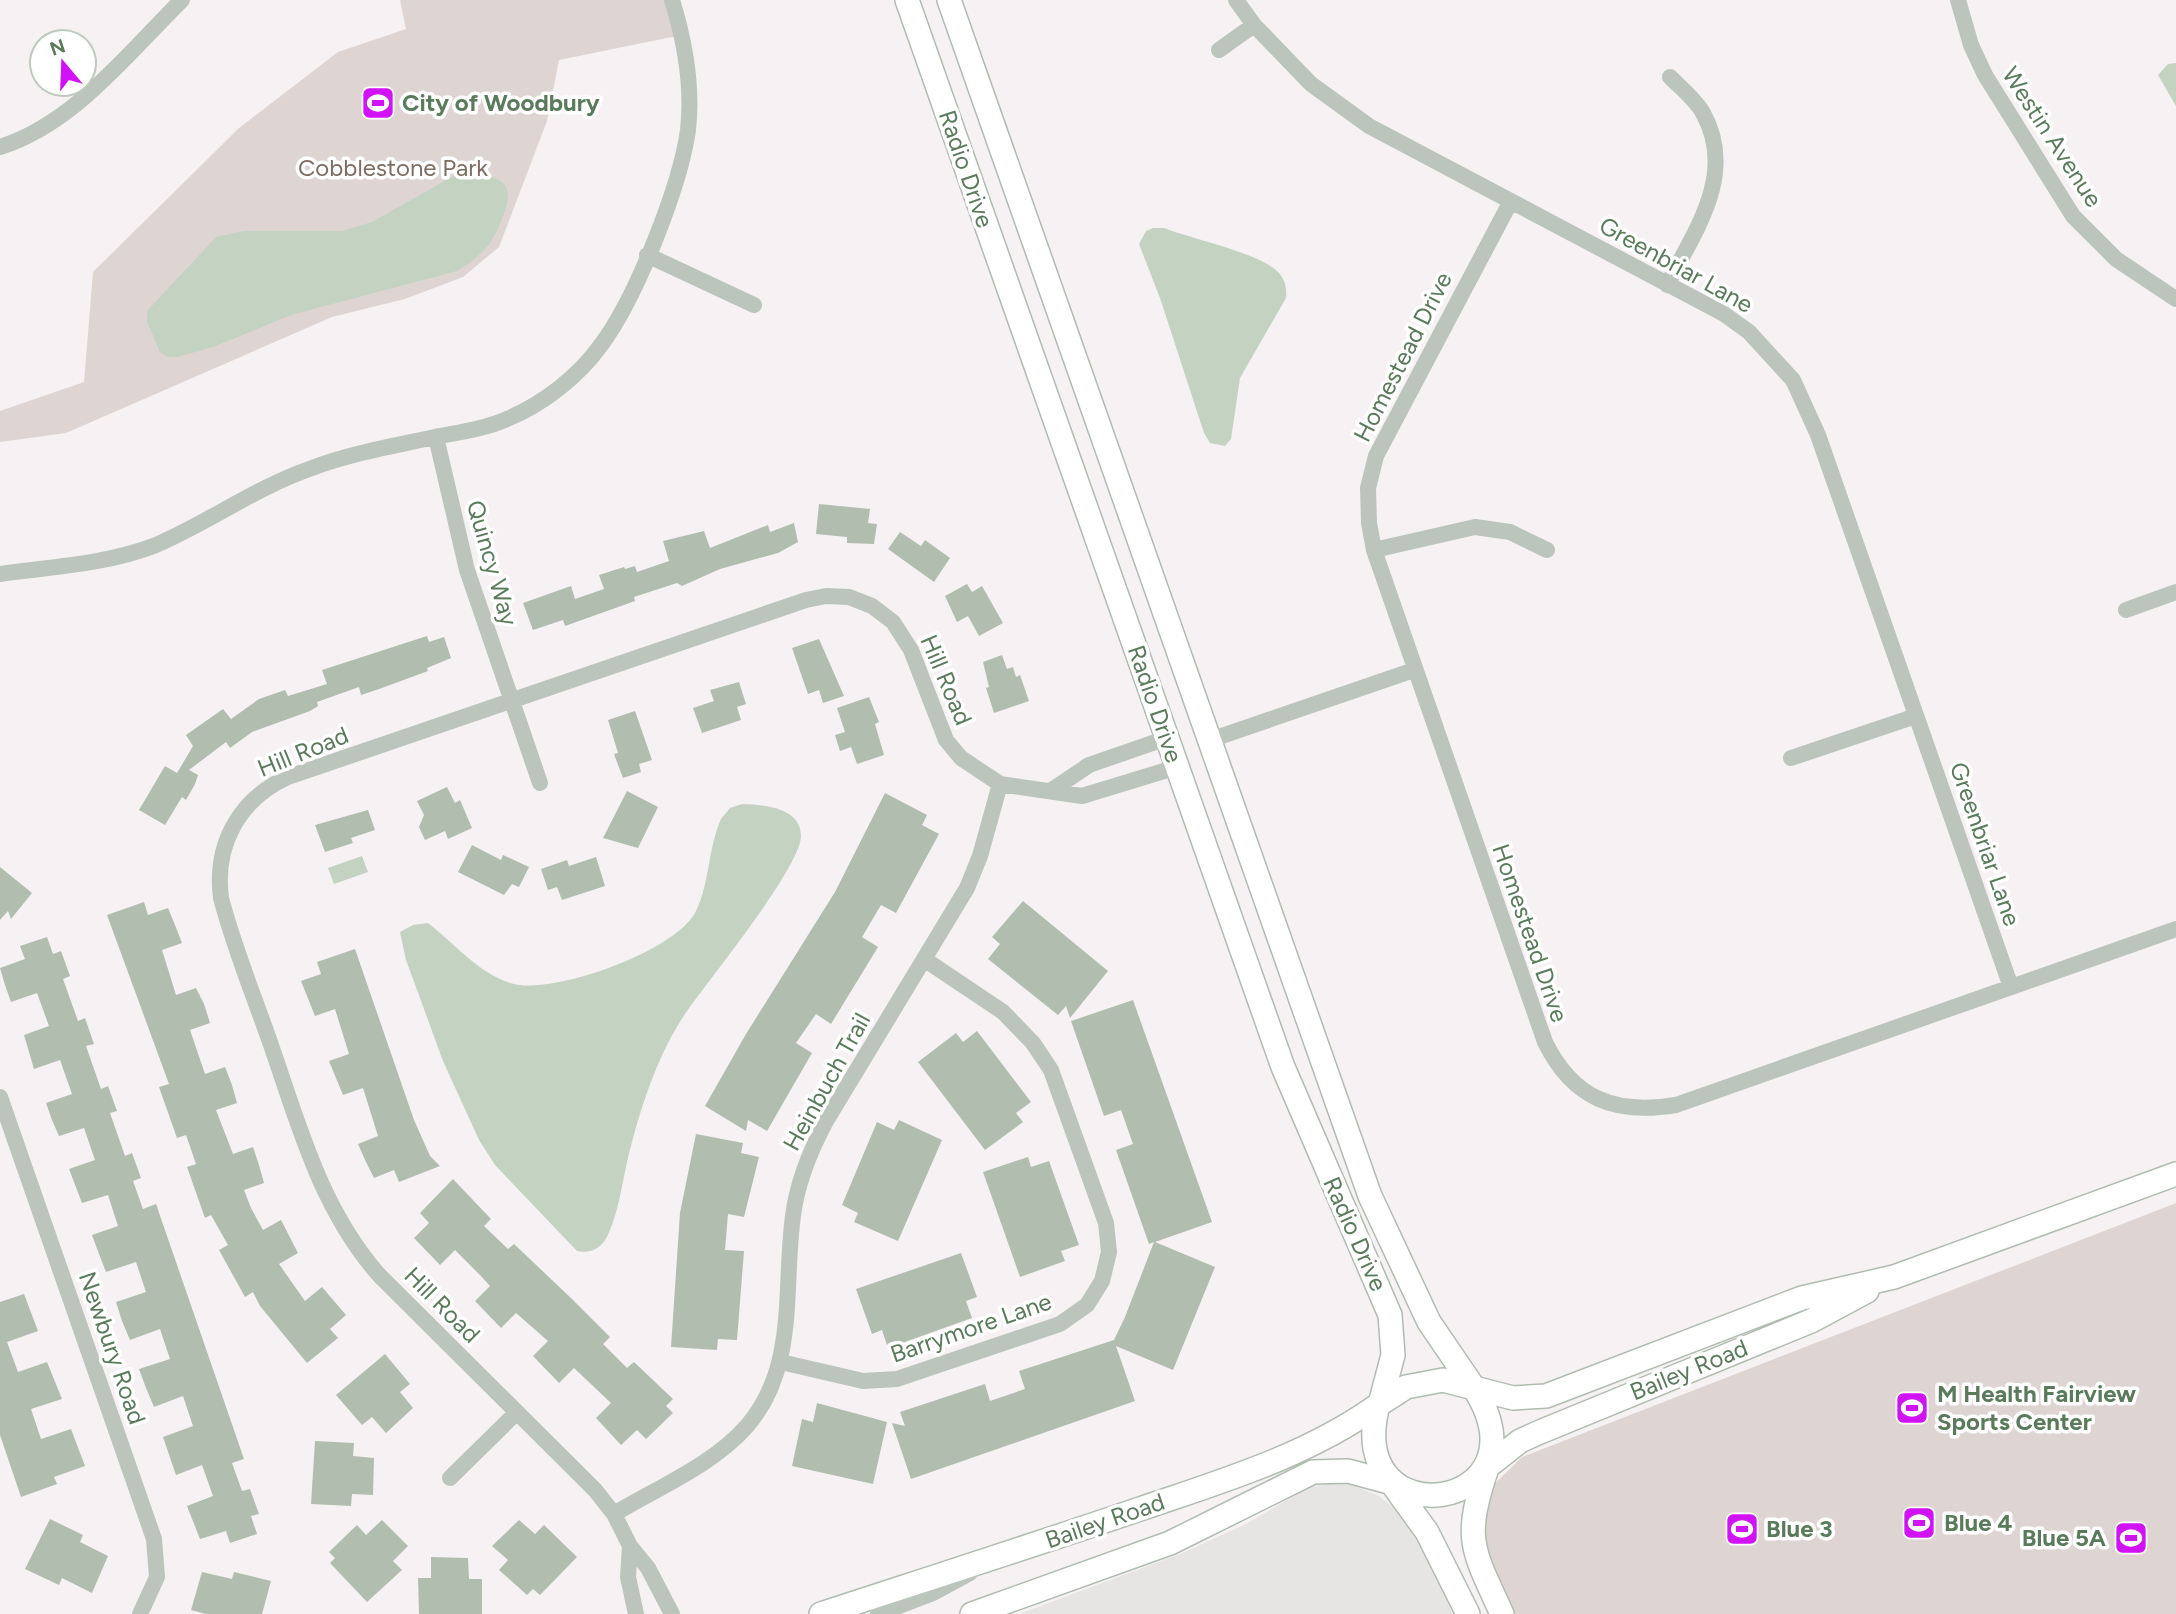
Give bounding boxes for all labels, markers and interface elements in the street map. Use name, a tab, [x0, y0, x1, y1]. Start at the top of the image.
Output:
north arrow	[28, 28, 98, 98]
text: N	[47, 34, 68, 61]
street label: Westin Avenue	[1996, 61, 2109, 212]
sports icon: City of Woodbury	[359, 84, 397, 122]
place label: City of Woodbury	[402, 88, 600, 117]
street label: Radio Drive	[933, 106, 1000, 231]
park label: Cobblestone Park	[298, 153, 488, 182]
street label: Greenbriar Lane	[1594, 210, 1758, 319]
street label: Homestead Drive	[1347, 267, 1458, 446]
street label: Quincy Way	[461, 497, 524, 629]
street label: Hill Road	[914, 630, 978, 729]
street label: Radio Drive	[1122, 641, 1189, 766]
street label: Hill Road	[253, 720, 352, 783]
street label: Greenbriar Lane	[1944, 758, 2027, 929]
street label: Homestead Drive	[1486, 840, 1575, 1026]
street label: Heinbuch Trail	[777, 1008, 876, 1156]
street label: Radio Drive	[1317, 1172, 1394, 1296]
street label: Hill Road	[398, 1261, 486, 1349]
street label: Newbury Road	[73, 1268, 152, 1428]
street label: Barrymore Lane	[886, 1286, 1055, 1369]
street label: Bailey Road	[1626, 1333, 1752, 1406]
place label: M Health Fairview Sports Center	[1937, 1379, 2136, 1436]
sports icon: M Health Fairview Sports Center	[1893, 1389, 1931, 1427]
street label: Bailey Road	[1041, 1487, 1168, 1554]
sports icon: Blue 4	[1900, 1504, 1938, 1542]
place label: Blue 4	[1944, 1508, 2012, 1537]
sports icon: Blue 3	[1723, 1510, 1761, 1548]
place label: Blue 3	[1766, 1514, 1833, 1543]
sports icon: Blue 5A	[2112, 1519, 2150, 1557]
place label: Blue 5A	[2022, 1523, 2106, 1552]

